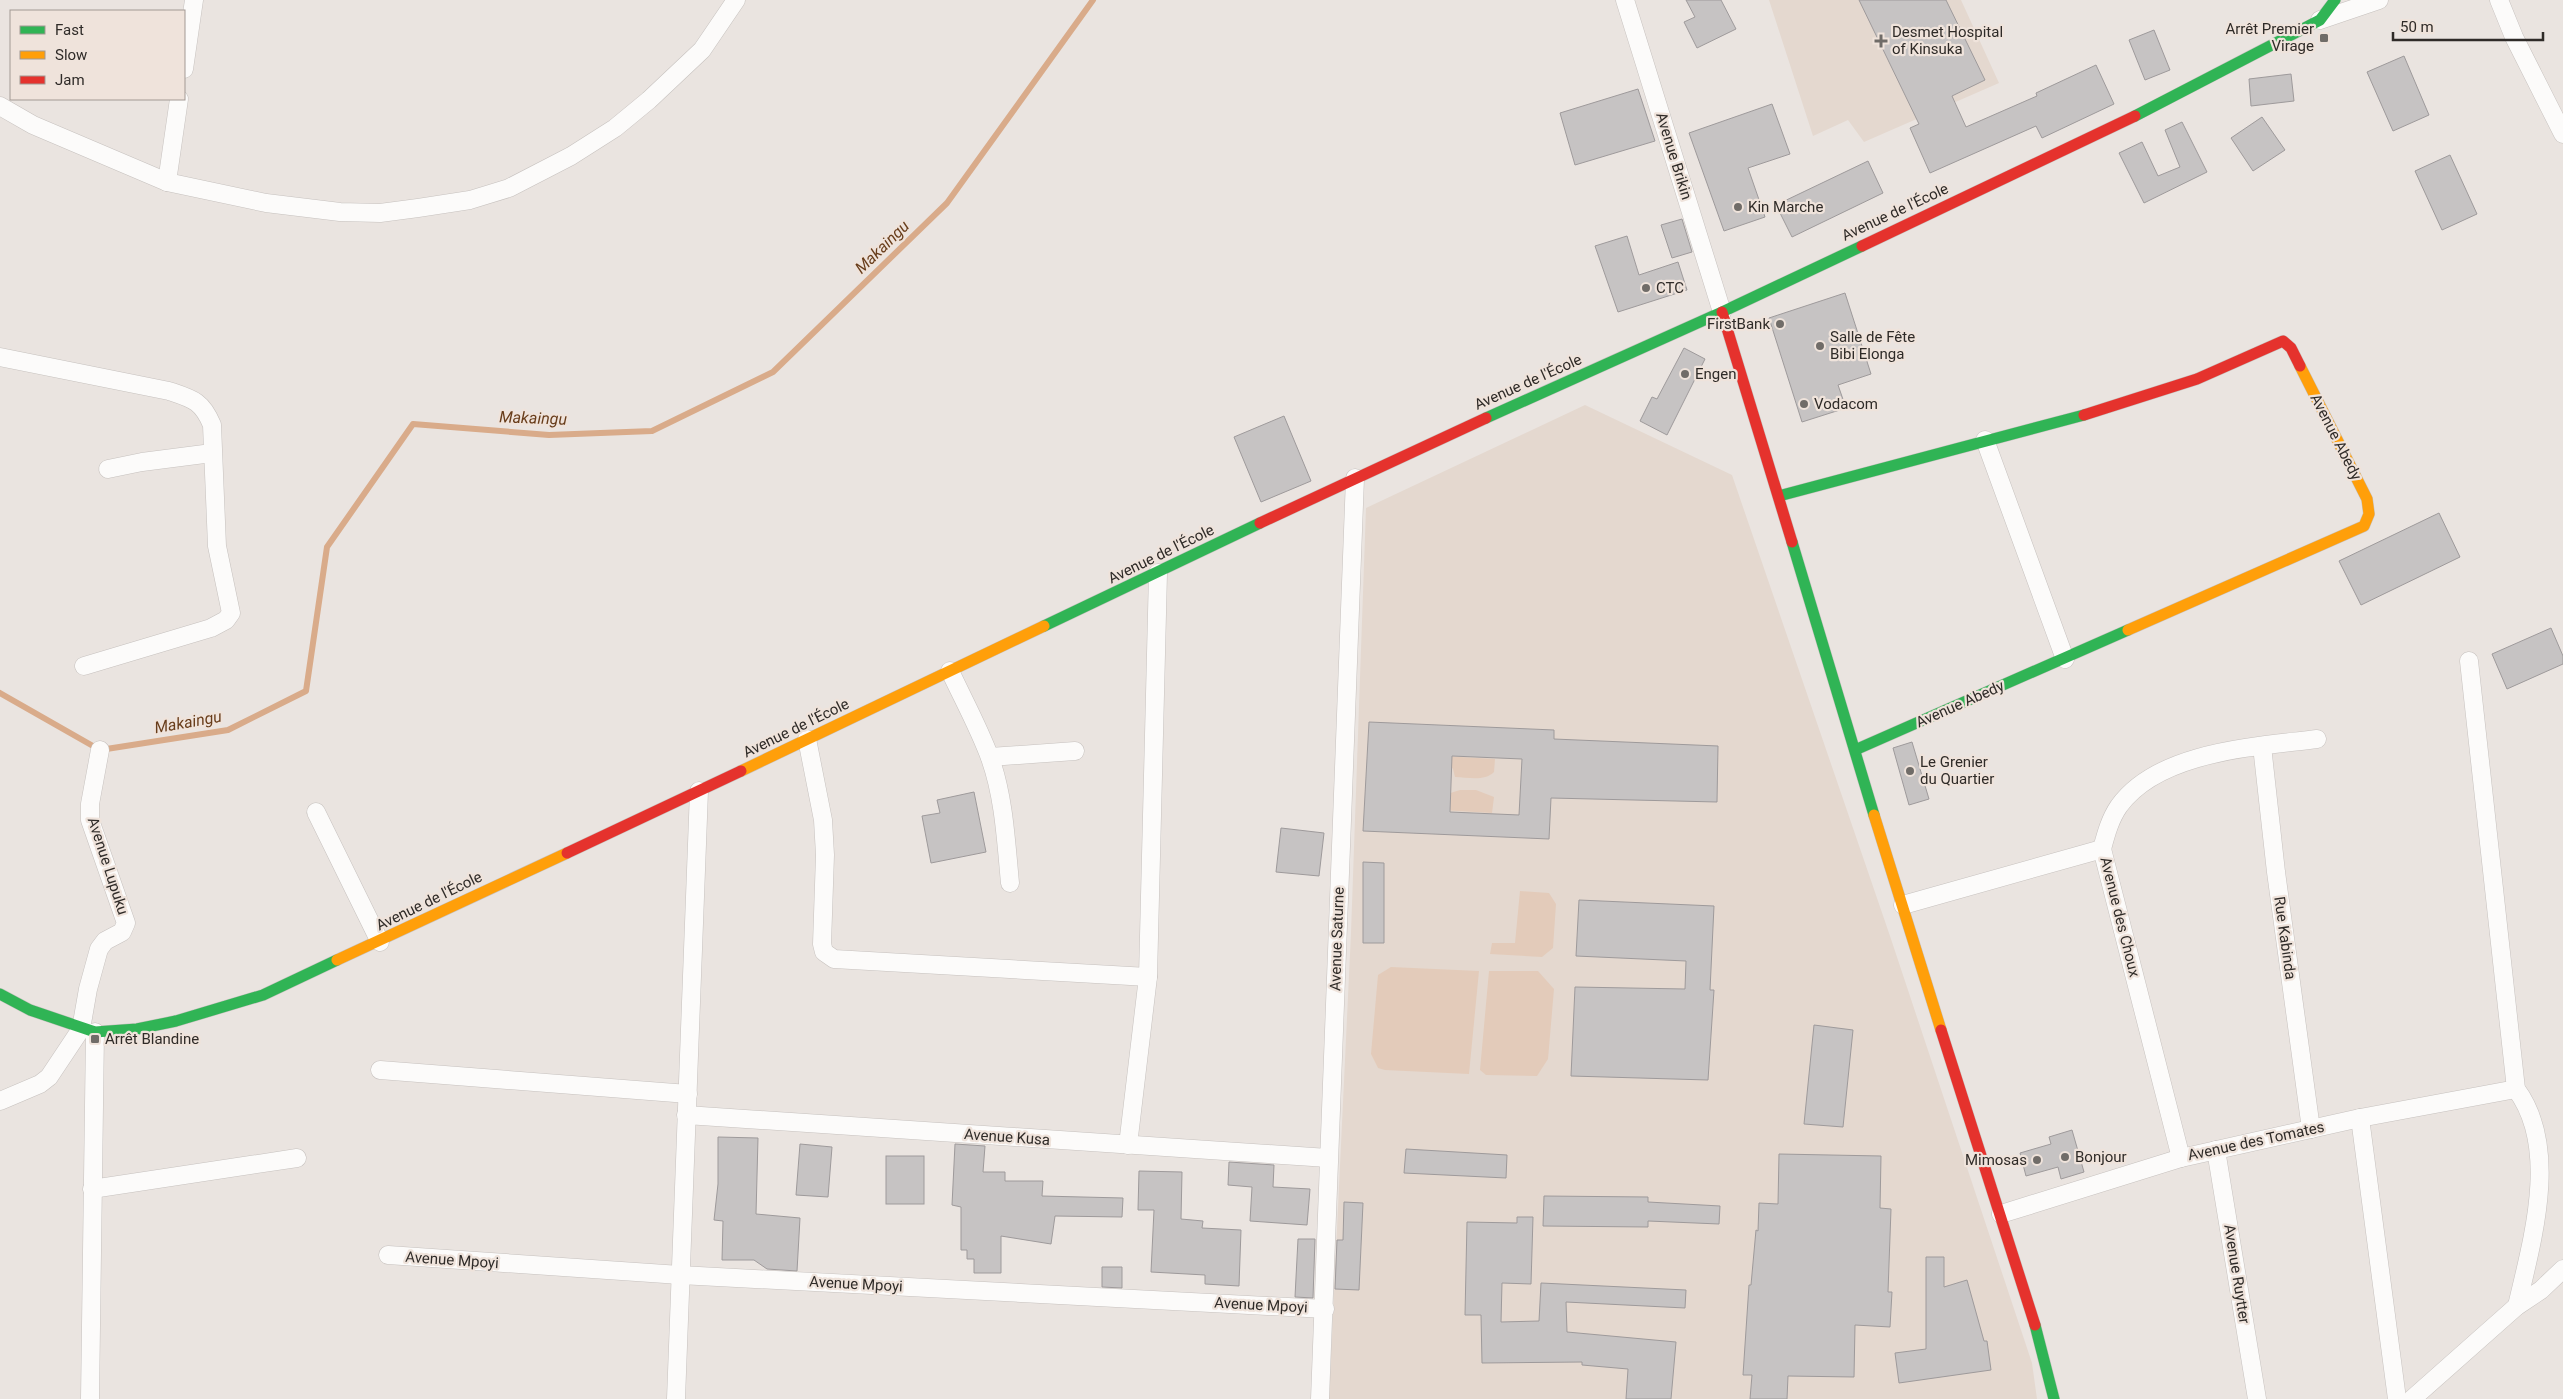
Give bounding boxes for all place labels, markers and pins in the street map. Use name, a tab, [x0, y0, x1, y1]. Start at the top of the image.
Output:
place label: Arrêt Premier Virage	[2225, 20, 2314, 55]
place label: Desmet Hospital of Kinsuka	[1892, 23, 2003, 58]
marker: Arrêt Premier Virage	[2318, 32, 2330, 44]
marker: Desmet Hospital of Kinsuka	[1874, 34, 1888, 48]
place label: Kin Marche	[1748, 198, 1823, 216]
marker: Kin Marche	[1732, 201, 1744, 213]
place label: CTC	[1656, 279, 1684, 297]
marker: CTC	[1640, 282, 1652, 294]
place label: FirstBank	[1707, 315, 1770, 333]
marker: FirstBank	[1774, 318, 1786, 330]
place label: Salle de Fête Bibi Elonga	[1830, 328, 1915, 363]
marker: Salle de Fête Bibi Elonga	[1814, 340, 1826, 352]
place label: Engen	[1695, 365, 1736, 383]
marker: Engen	[1679, 368, 1691, 380]
place label: Vodacom	[1814, 395, 1878, 413]
marker: Vodacom	[1798, 398, 1810, 410]
place label: Le Grenier du Quartier	[1920, 753, 1994, 788]
marker: Le Grenier du Quartier	[1904, 765, 1916, 777]
place label: Arrêt Blandine	[105, 1030, 199, 1048]
marker: Arrêt Blandine	[89, 1033, 101, 1045]
place label: Bonjour	[2075, 1148, 2127, 1166]
place label: Mimosas	[1965, 1151, 2027, 1169]
marker: Bonjour	[2059, 1151, 2071, 1163]
marker: Mimosas	[2031, 1154, 2043, 1166]

